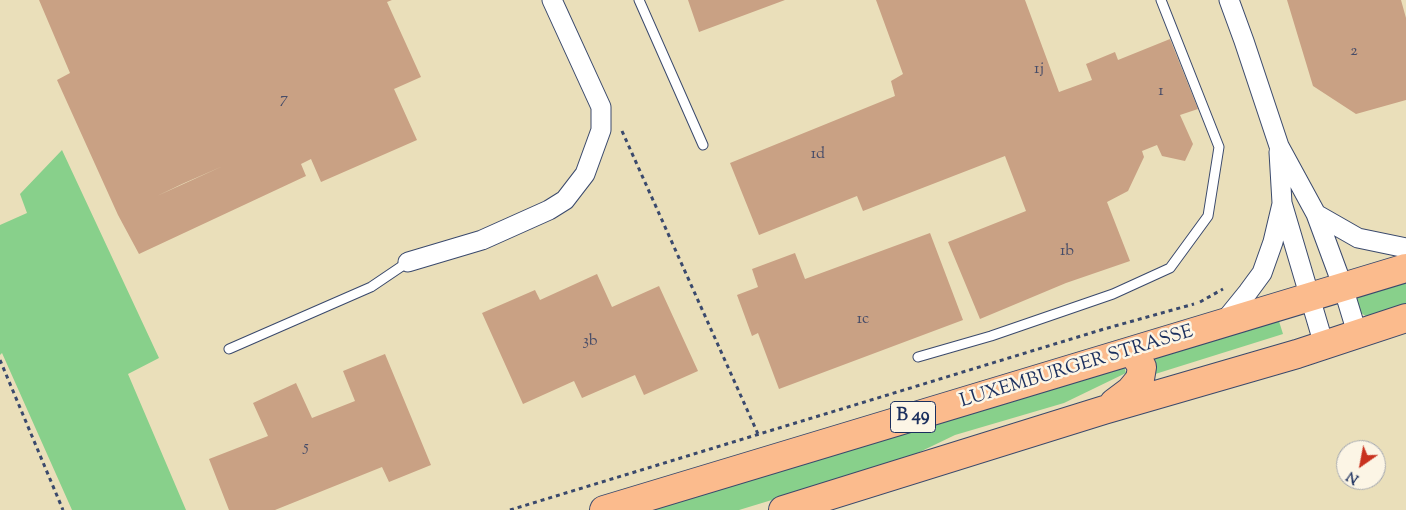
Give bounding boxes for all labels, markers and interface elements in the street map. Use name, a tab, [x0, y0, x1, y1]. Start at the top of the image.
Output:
house number: 2	[1350, 42, 1358, 62]
house number: 1j	[1034, 60, 1044, 80]
house number: 1	[1158, 82, 1164, 102]
house number: 7	[280, 90, 288, 110]
house number: 1d	[811, 145, 825, 165]
house number: 1b	[1060, 242, 1074, 262]
house number: 1c	[857, 310, 869, 330]
street label: LUXEMBURGER STRASSE	[958, 322, 1196, 414]
house number: 3b	[582, 332, 598, 352]
road number: B 49	[890, 402, 936, 432]
house number: 5	[303, 438, 309, 458]
north arrow	[1336, 440, 1386, 490]
text: N	[1343, 465, 1364, 488]

